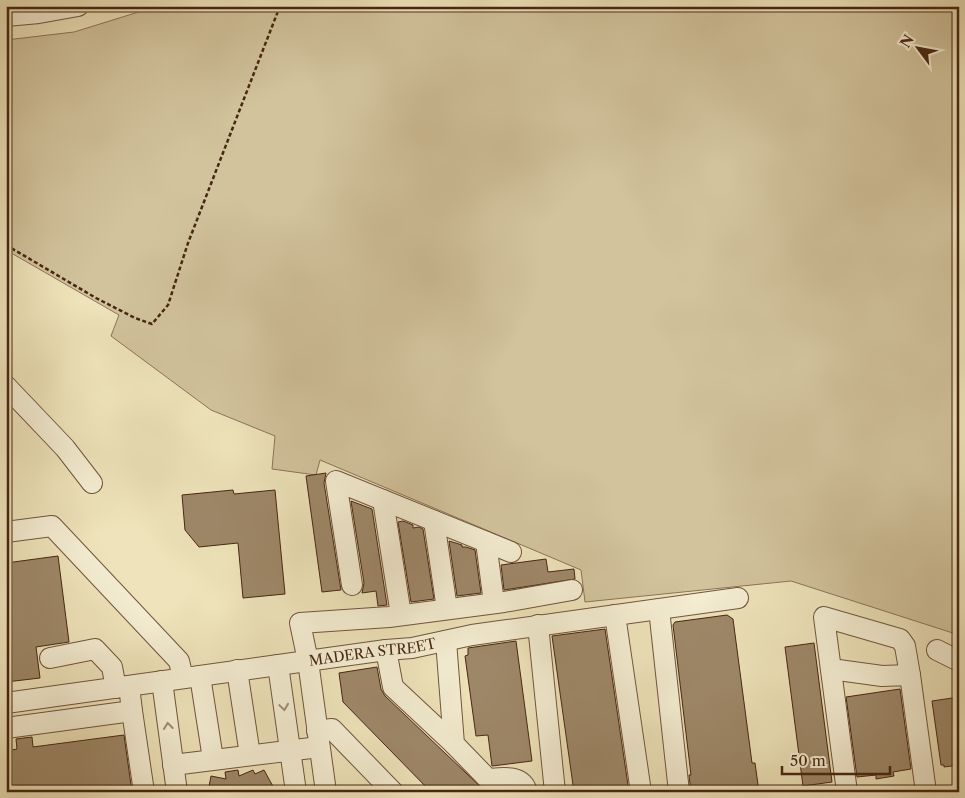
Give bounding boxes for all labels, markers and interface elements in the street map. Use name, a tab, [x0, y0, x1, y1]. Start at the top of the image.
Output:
north arrow	[892, 22, 942, 72]
text: N	[896, 31, 918, 51]
street label: MADERA STREET	[308, 634, 438, 670]
one-way arrow	[278, 704, 289, 712]
one-way arrow	[163, 722, 174, 730]
scale bar	[782, 743, 890, 775]
text: 50 m	[790, 751, 826, 770]

